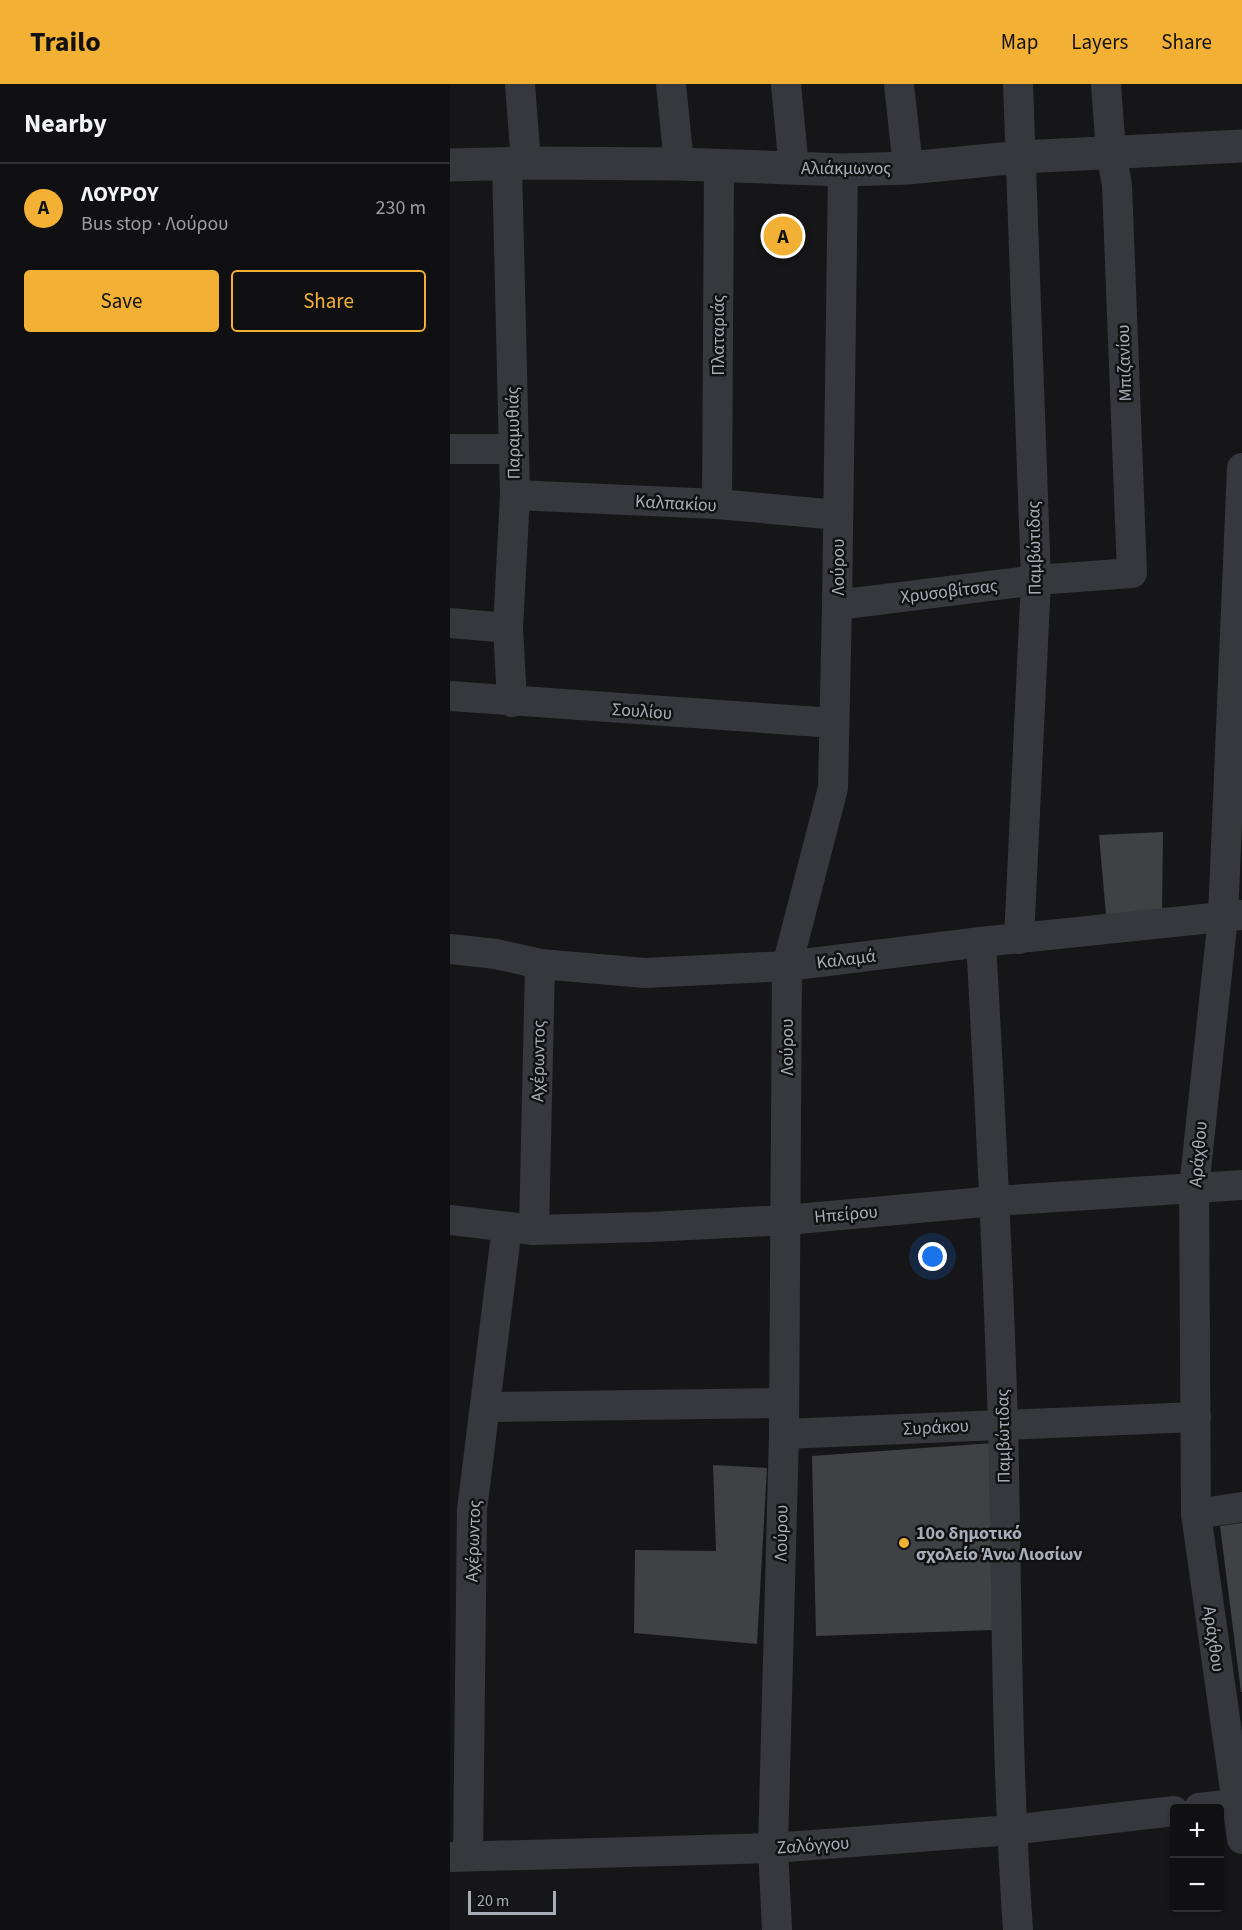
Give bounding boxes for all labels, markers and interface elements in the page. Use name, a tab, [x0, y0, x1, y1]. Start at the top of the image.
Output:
text: Trailo	[30, 22, 101, 62]
text: Map	[1001, 27, 1038, 57]
text: Layers	[1071, 27, 1128, 57]
text: Share	[1161, 27, 1212, 57]
text: Nearby	[24, 105, 107, 142]
street label: Αλιάκμωνος	[801, 156, 891, 181]
text: ΛΟΥΡΟΥ	[81, 178, 158, 210]
text: A	[38, 194, 49, 222]
text: 230 m	[376, 194, 426, 222]
text: Bus stop · Λούρου	[81, 210, 229, 238]
pin: A	[764, 214, 802, 258]
button: Save	[24, 270, 219, 332]
button: Share	[231, 270, 426, 332]
street label: Πλαταριάς	[706, 294, 731, 375]
street label: Μπιζανίου	[1111, 324, 1138, 402]
street label: Παραμυθιάς	[500, 386, 527, 480]
street label: Καλπακίου	[634, 489, 717, 518]
street label: Παμβώτιδας	[1021, 500, 1048, 595]
street label: Λούρου	[826, 539, 851, 595]
street label: Χρυσοβίτσας	[899, 573, 999, 610]
street label: Σουλίου	[611, 697, 673, 726]
street label: Καλαμά	[815, 943, 877, 976]
street label: Λούρου	[775, 1019, 800, 1075]
street label: Αχέρωντος	[525, 1020, 552, 1102]
street label: Αράχθου	[1183, 1120, 1214, 1188]
street label: Ηπείρου	[813, 1199, 879, 1230]
your location	[918, 1242, 947, 1271]
street label: Παμβώτιδας	[990, 1388, 1017, 1483]
street label: Συράκου	[902, 1413, 970, 1442]
street label: Αχέρωντος	[460, 1499, 487, 1582]
street label: Λούρου	[769, 1504, 794, 1562]
place label: 10ο δημοτικό σχολείο Άνω Λιοσίων	[916, 1521, 1083, 1567]
marker: 10ο δημοτικό σχολείο Άνω Λιοσίων	[897, 1536, 911, 1550]
street label: Αράχθου	[1197, 1605, 1230, 1674]
map controls	[1170, 1804, 1224, 1912]
button: +	[1170, 1804, 1224, 1858]
street label: Ζαλόγγου	[776, 1830, 850, 1861]
button: −	[1170, 1858, 1224, 1912]
scale bar	[468, 1888, 556, 1916]
text: 20 m	[477, 1890, 509, 1912]

